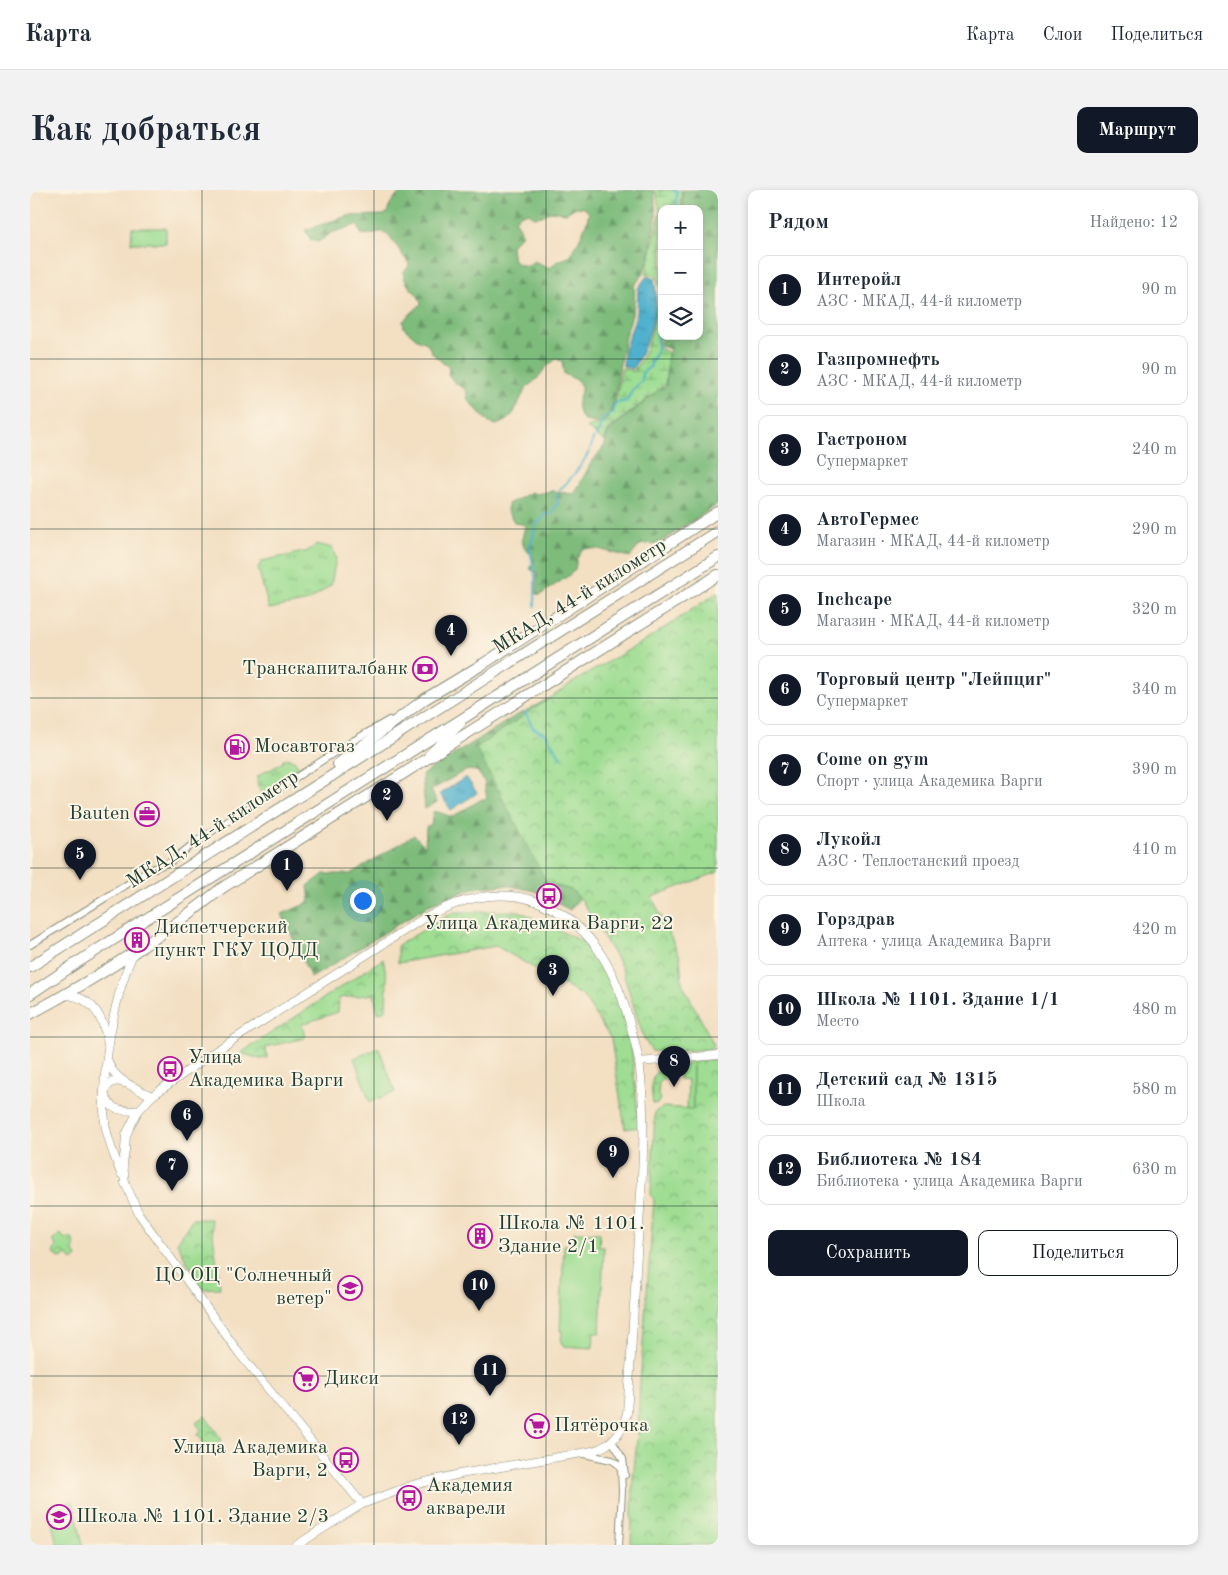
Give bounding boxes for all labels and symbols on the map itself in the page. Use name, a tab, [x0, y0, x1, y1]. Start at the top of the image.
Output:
street label: МКАД, 44-й километр	[490, 535, 670, 659]
pin: 4	[435, 615, 467, 656]
bank icon: Транскапиталбанк	[412, 656, 438, 682]
place label: Транскапиталбанк	[242, 659, 408, 679]
fuel station icon: Мосавтогаз	[224, 734, 250, 760]
place label: Мосавтогаз	[254, 737, 355, 757]
street label: МКАД, 44-й километр	[124, 767, 302, 893]
pin: 2	[371, 780, 403, 821]
office icon: Bauten	[134, 801, 160, 827]
place label: Bauten	[69, 804, 130, 824]
pin: 5	[64, 839, 96, 880]
pin: 1	[271, 850, 303, 891]
bus stop icon: Улица Академика Варги, 22	[536, 883, 562, 909]
your location	[350, 888, 376, 914]
place label: Улица Академика Варги, 22	[424, 914, 674, 934]
place label: Диспетчерский пункт ГКУ ЦОДД	[154, 918, 318, 961]
building icon: Диспетчерский пункт ГКУ ЦОДД	[124, 927, 150, 953]
pin: 3	[537, 955, 569, 996]
pin: 8	[658, 1046, 690, 1087]
place label: Улица Академика Варги	[188, 1048, 344, 1091]
bus stop icon: Улица Академика Варги	[157, 1056, 183, 1082]
pin: 6	[171, 1100, 203, 1141]
pin: 9	[597, 1137, 629, 1178]
pin: 7	[156, 1150, 188, 1191]
place label: Школа № 1101. Здание 2/1	[498, 1214, 645, 1257]
building icon: Школа № 1101. Здание 2/1	[467, 1223, 493, 1249]
place label: ЦО ОЦ "Солнечный ветер"	[154, 1266, 332, 1309]
pin: 10	[463, 1270, 495, 1311]
school or university icon: ЦО ОЦ "Солнечный ветер"	[337, 1275, 363, 1301]
pin: 11	[474, 1355, 506, 1396]
supermarket icon: Дикси	[293, 1366, 319, 1392]
place label: Дикси	[324, 1369, 379, 1389]
pin: 12	[443, 1404, 475, 1445]
supermarket icon: Пятёрочка	[524, 1413, 550, 1439]
place label: Пятёрочка	[554, 1416, 649, 1436]
place label: Улица Академика Варги, 2	[172, 1438, 328, 1481]
bus stop icon: Улица Академика Варги, 2	[333, 1447, 359, 1473]
place label: Академия акварели	[426, 1476, 513, 1519]
bus stop icon: Академия акварели	[396, 1485, 422, 1511]
school or university icon: Школа № 1101. Здание 2/3	[46, 1504, 72, 1530]
place label: Школа № 1101. Здание 2/3	[76, 1507, 329, 1527]

